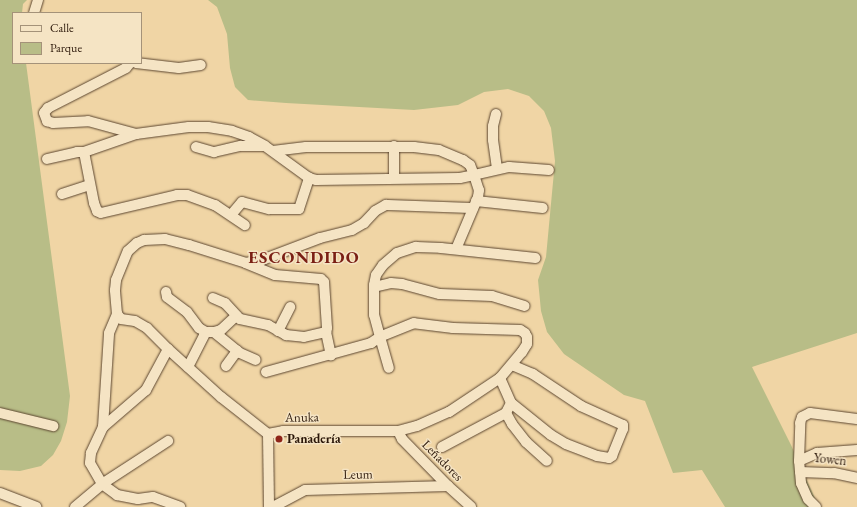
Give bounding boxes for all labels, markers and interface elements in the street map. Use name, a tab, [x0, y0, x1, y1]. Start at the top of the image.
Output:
legend	[12, 12, 142, 64]
text: Calle	[50, 20, 74, 36]
text: Parque	[50, 40, 82, 56]
district label: ESCONDIDO	[248, 248, 360, 268]
street label: Anuka	[285, 410, 319, 426]
place label: Panadería	[287, 431, 341, 447]
marker: Panadería	[274, 434, 284, 444]
street label: Leñadores	[418, 437, 466, 485]
street label: Yowen	[813, 451, 847, 469]
street label: Leum	[343, 467, 373, 483]

